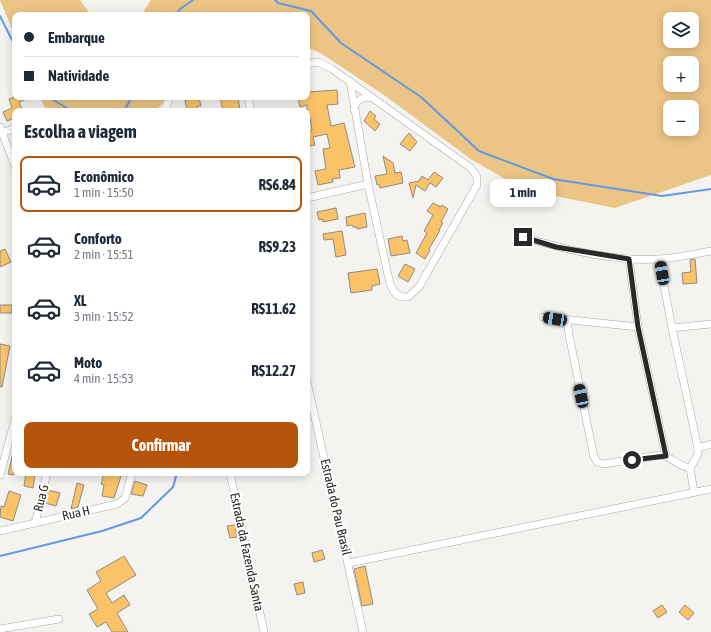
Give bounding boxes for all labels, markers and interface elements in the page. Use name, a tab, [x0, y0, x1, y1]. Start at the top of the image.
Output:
map controls	[663, 12, 699, 136]
button: layers	[663, 12, 699, 48]
text: Embarque	[48, 29, 105, 46]
button: +	[663, 56, 699, 92]
text: Natividade	[48, 67, 109, 84]
button: −	[663, 100, 699, 136]
text: Escolha a viagem	[24, 121, 137, 142]
icon: car	[26, 166, 62, 202]
text: Econômico	[74, 168, 134, 185]
text: R$6.84	[258, 176, 296, 193]
callout: 1 min	[490, 179, 556, 207]
text: 1 min · 15:50	[74, 185, 134, 200]
text: 1 min	[510, 185, 536, 200]
icon: car	[26, 228, 62, 264]
route end	[514, 228, 532, 246]
text: Conforto	[74, 230, 122, 247]
text: R$9.23	[258, 238, 296, 255]
text: 2 min · 15:51	[74, 247, 134, 262]
car	[654, 260, 670, 286]
icon: car	[26, 290, 62, 326]
text: XL	[74, 292, 87, 309]
text: R$11.62	[251, 300, 296, 317]
text: 3 min · 15:52	[74, 309, 134, 324]
car	[542, 311, 568, 327]
icon: car	[26, 352, 62, 388]
text: Moto	[74, 354, 102, 371]
text: R$12.27	[251, 362, 296, 379]
text: 4 min · 15:53	[74, 371, 134, 386]
car	[573, 383, 589, 409]
button: Confirmar	[24, 422, 298, 468]
route start	[623, 451, 641, 469]
street label: Estrada do Pau Brasil	[318, 457, 355, 557]
street label: Rua G	[30, 483, 52, 513]
street label: Estrada da Fazenda Santa	[227, 491, 267, 613]
street label: Rua H	[61, 503, 91, 523]

